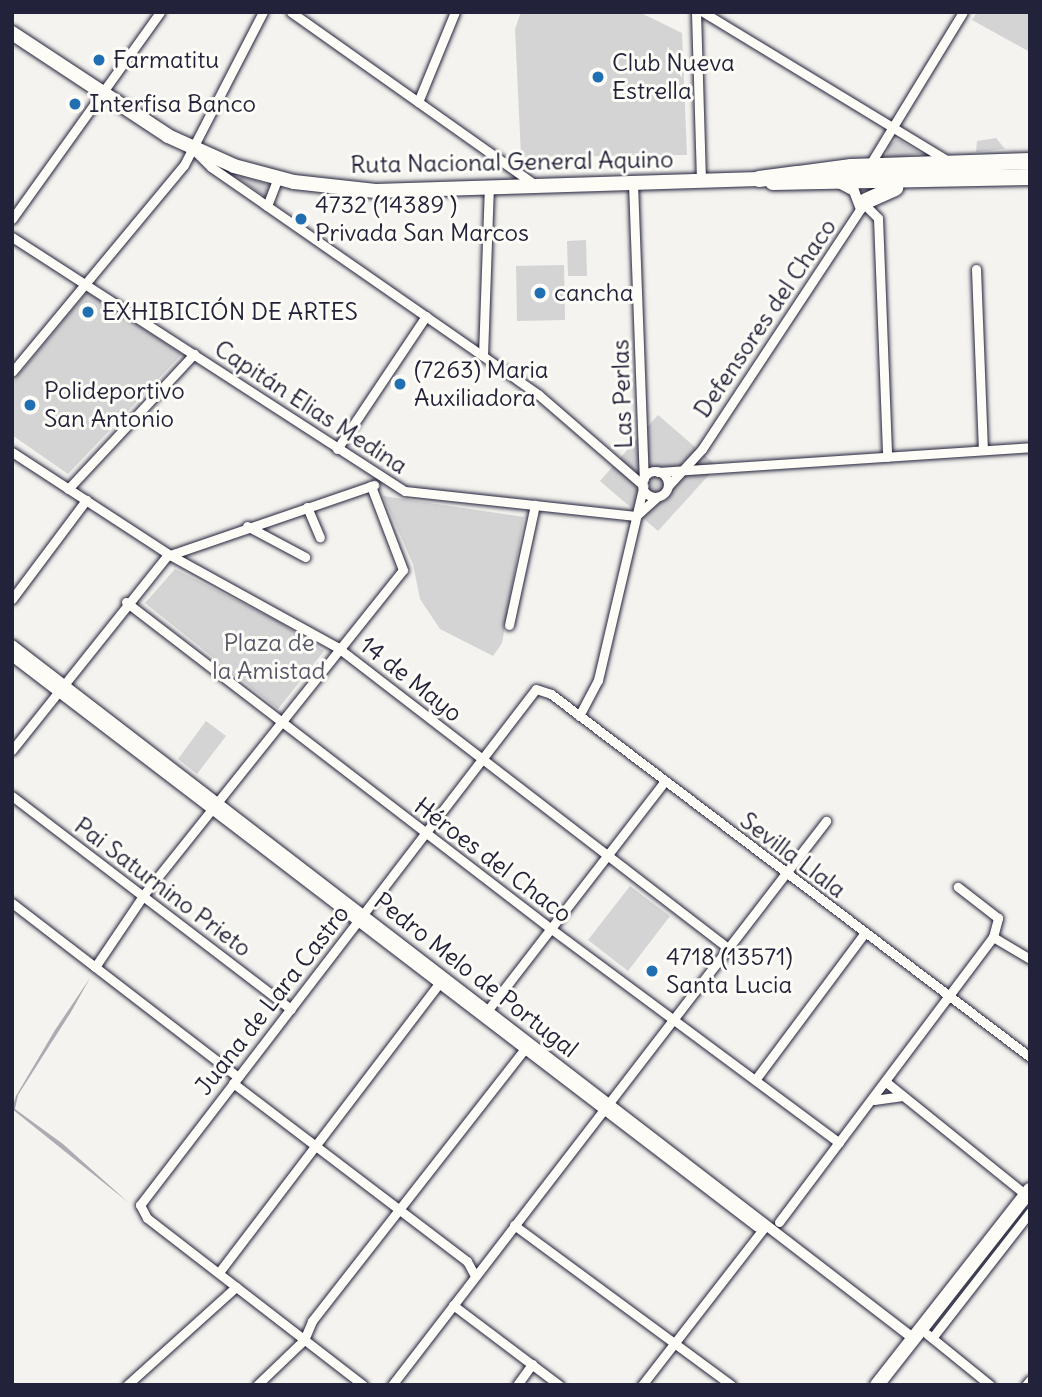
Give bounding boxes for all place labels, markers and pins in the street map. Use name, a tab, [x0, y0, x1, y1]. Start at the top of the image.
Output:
place label: Farmatitu	[113, 46, 219, 74]
place label: Club Nueva Estrella	[612, 49, 735, 105]
marker: Farmatitu	[91, 52, 107, 68]
marker: Club Nueva Estrella	[590, 69, 606, 85]
place label: Interfisa Banco	[89, 90, 256, 118]
marker: Interfisa Banco	[67, 96, 83, 112]
place label: 4732 (14389 ) Privada San Marcos	[315, 191, 529, 247]
marker: 4732 (14389 ) Privada San Marcos	[293, 211, 309, 227]
place label: cancha	[554, 279, 633, 307]
marker: cancha	[532, 285, 548, 301]
place label: EXHIBICIÓN DE ARTES	[102, 298, 358, 326]
marker: EXHIBICIÓN DE ARTES	[80, 304, 96, 320]
place label: (7263) Maria Auxiliadora	[414, 356, 548, 412]
marker: (7263) Maria Auxiliadora	[392, 376, 408, 392]
place label: Polideportivo San Antonio	[44, 377, 185, 433]
marker: Polideportivo San Antonio	[22, 397, 38, 413]
place label: 4718 (13571) Santa Lucia	[666, 943, 793, 999]
marker: 4718 (13571) Santa Lucia	[644, 963, 660, 979]

